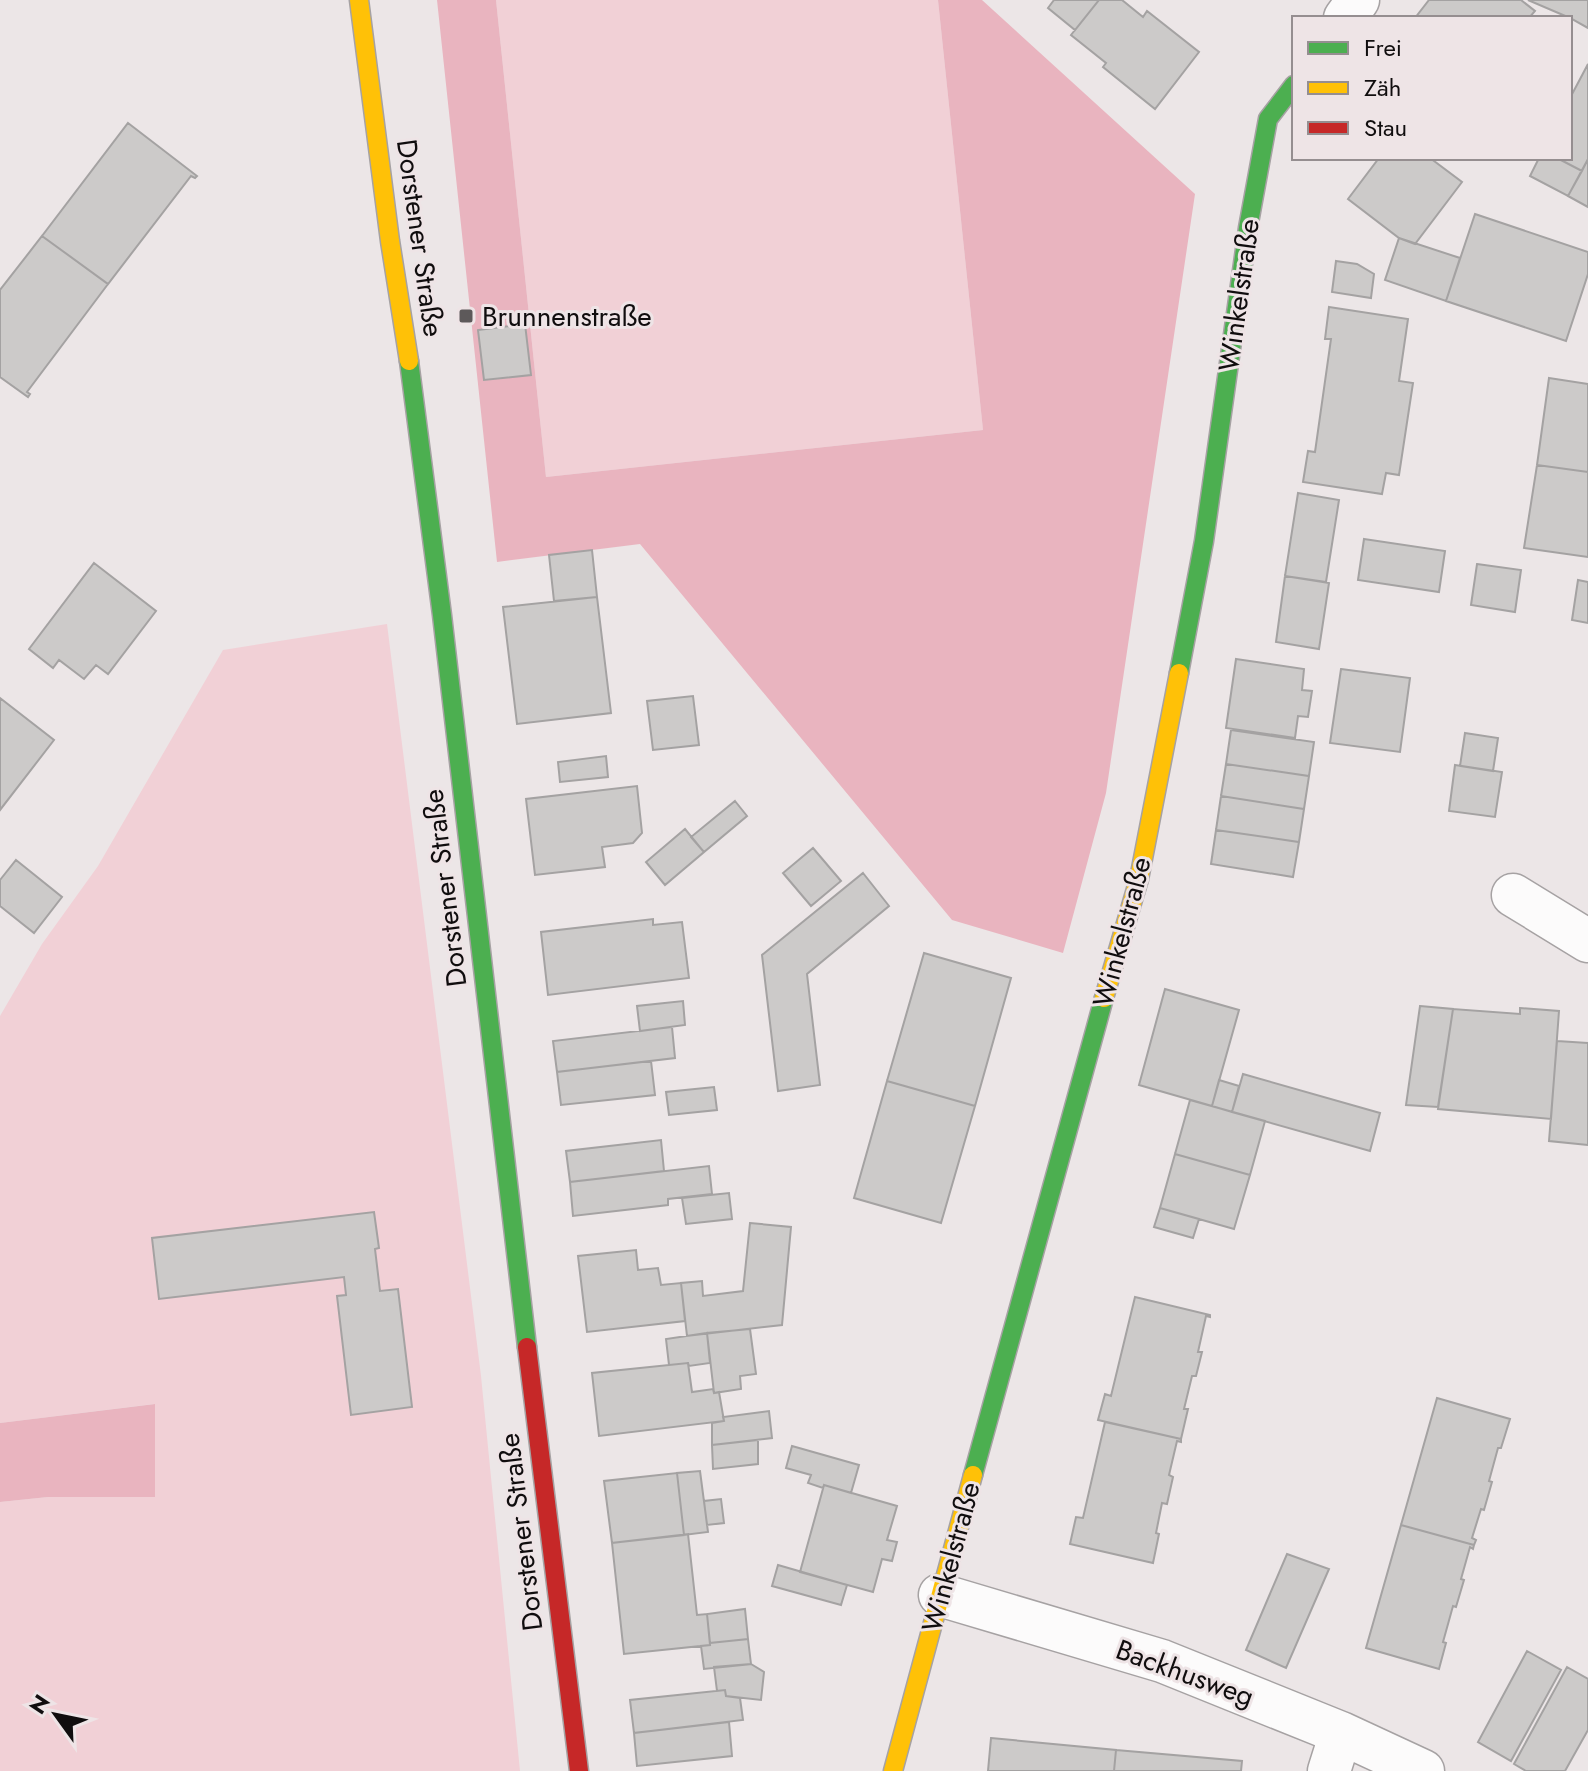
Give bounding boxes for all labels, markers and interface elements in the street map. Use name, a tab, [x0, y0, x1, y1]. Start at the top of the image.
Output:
legend	[1292, 16, 1572, 160]
text: Frei	[1364, 30, 1402, 65]
text: Zäh	[1364, 70, 1401, 105]
text: Stau	[1364, 110, 1407, 145]
street label: Dorstener Straße	[386, 137, 454, 339]
street label: Winkelstraße	[1208, 216, 1270, 374]
place label: Brunnenstraße	[482, 296, 652, 337]
marker: Brunnenstraße	[457, 307, 475, 325]
street label: Dorstener Straße	[413, 787, 477, 989]
street label: Winkelstraße	[1082, 852, 1162, 1012]
street label: Dorstener Straße	[489, 1431, 553, 1633]
street label: Winkelstraße	[911, 1477, 991, 1637]
street label: Backhusweg	[1110, 1629, 1260, 1717]
north arrow	[16, 1675, 96, 1755]
text: N	[21, 1688, 57, 1720]

